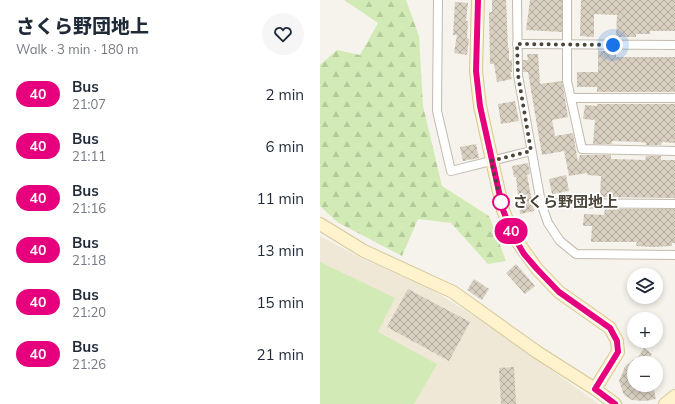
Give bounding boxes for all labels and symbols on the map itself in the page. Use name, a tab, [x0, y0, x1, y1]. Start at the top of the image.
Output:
your location	[603, 35, 623, 55]
place label: さくら野団地上	[513, 192, 618, 211]
marker: さくら野団地上	[492, 193, 510, 211]
line badge: 40	[493, 218, 529, 244]

